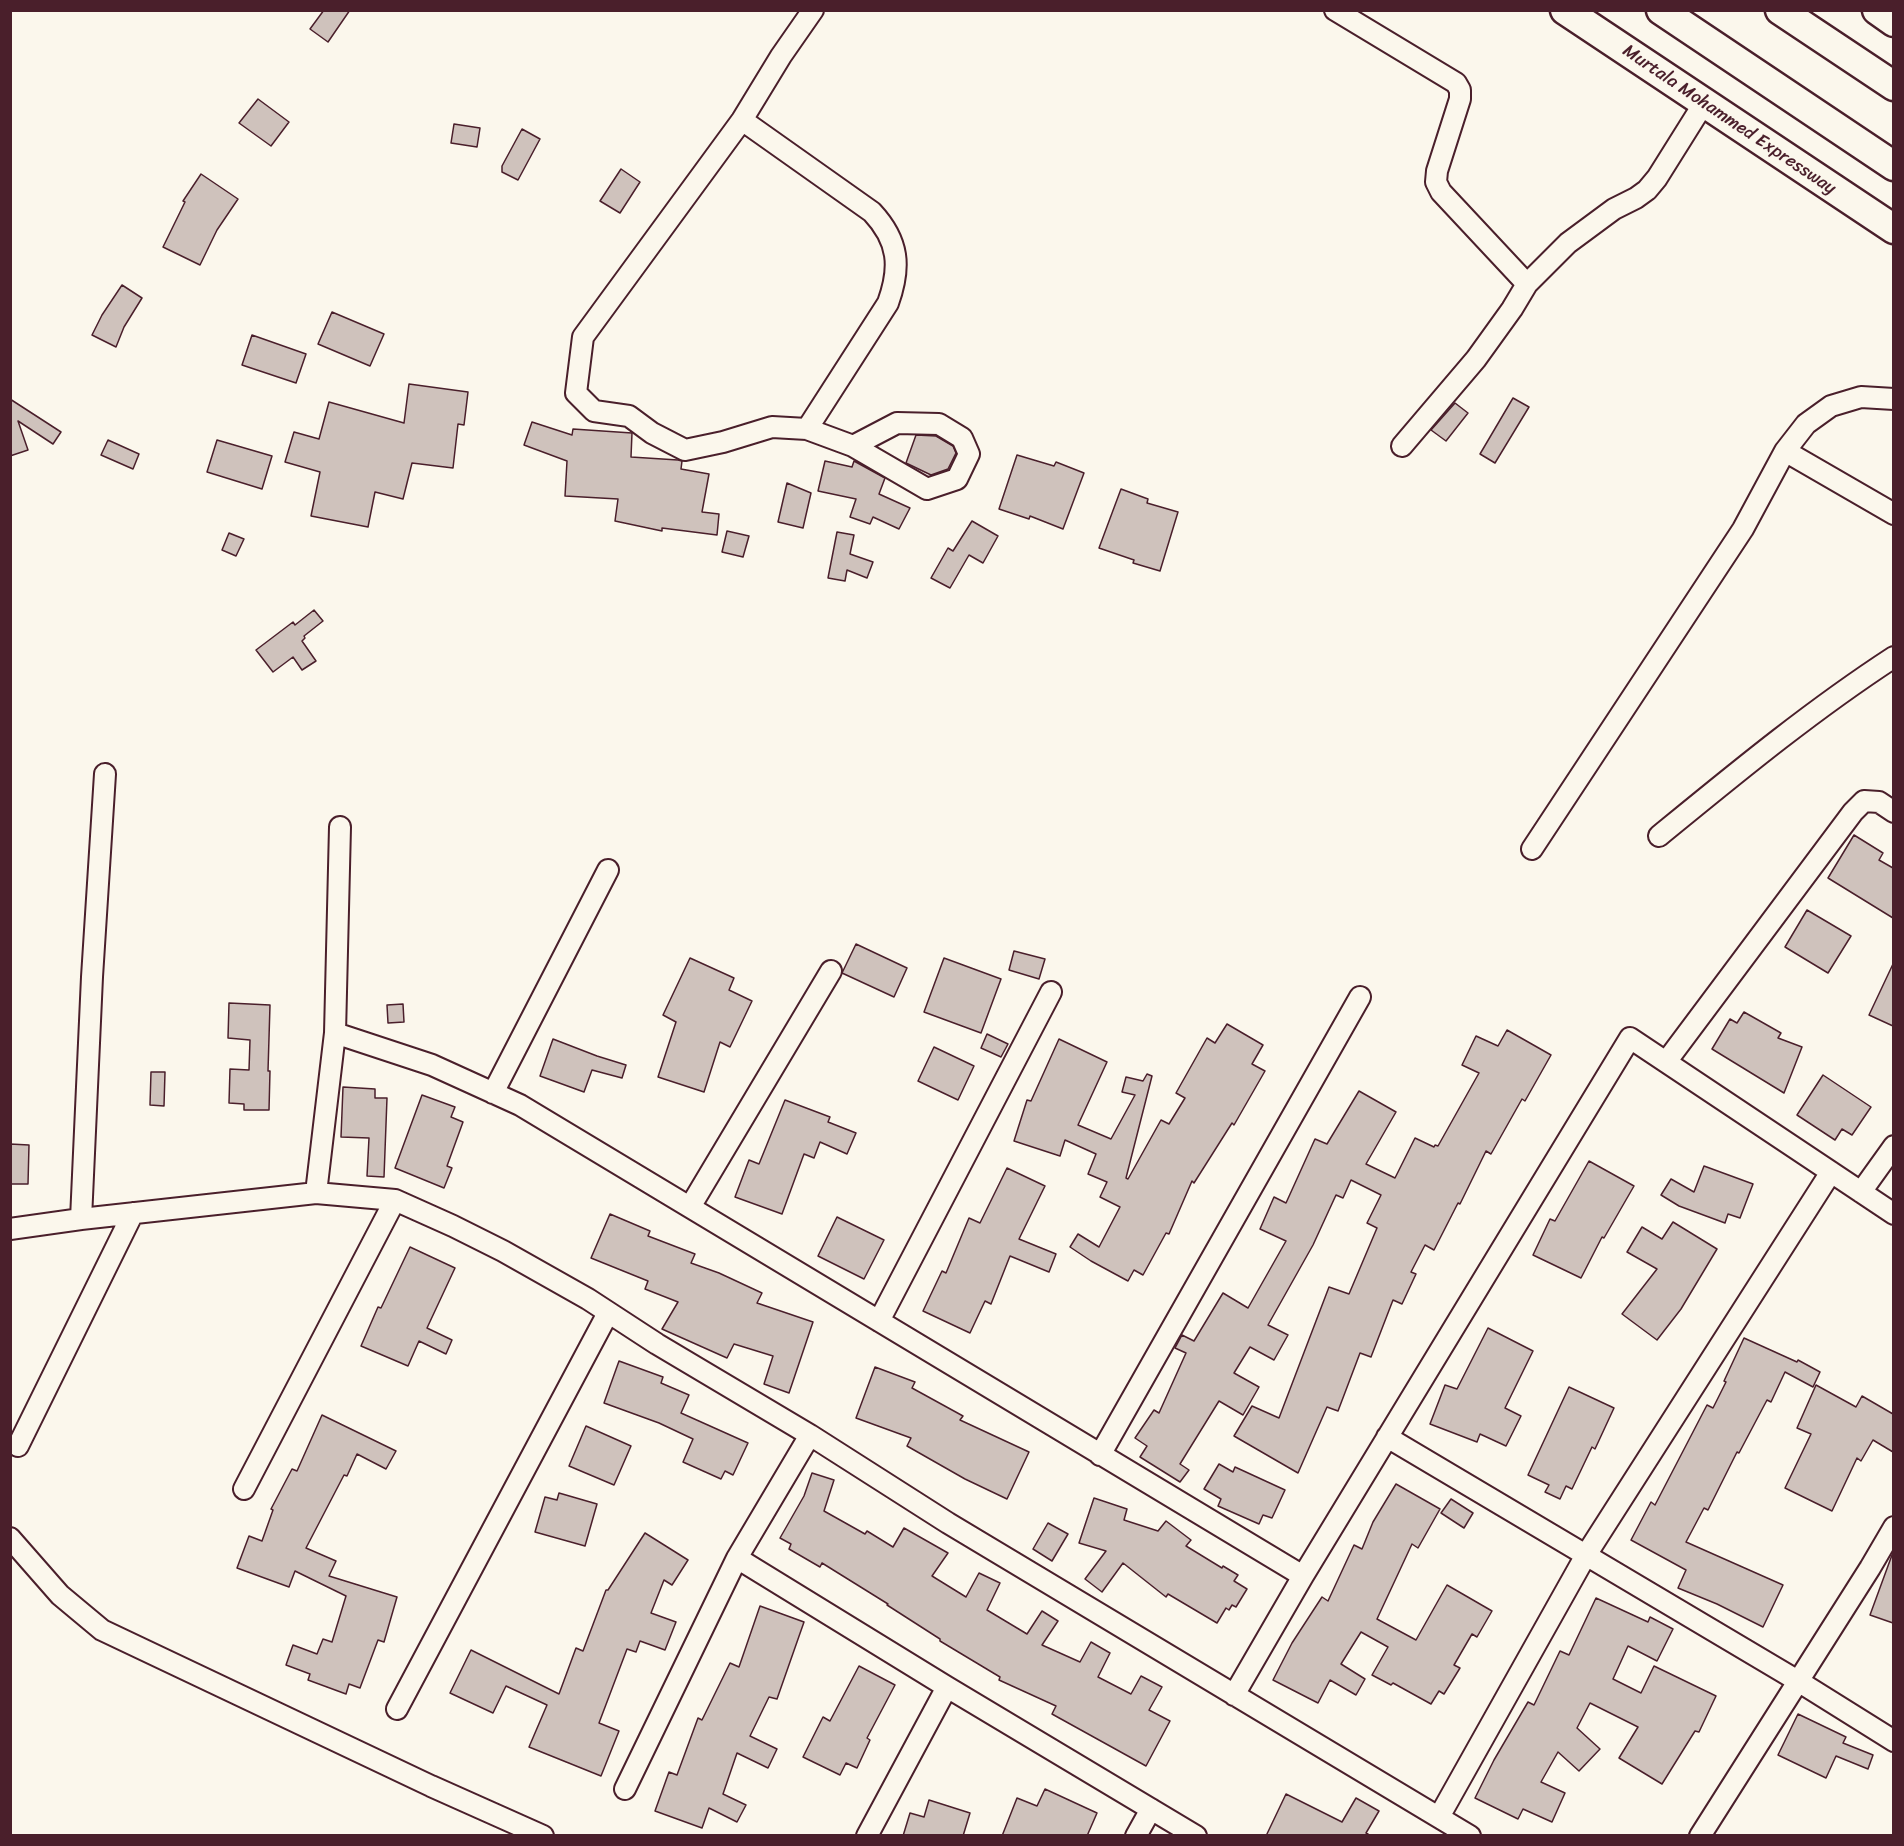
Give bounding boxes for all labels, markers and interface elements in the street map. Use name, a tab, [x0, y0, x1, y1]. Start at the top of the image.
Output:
street label: Murtala Mohammed Expressway	[1618, 40, 1840, 200]

